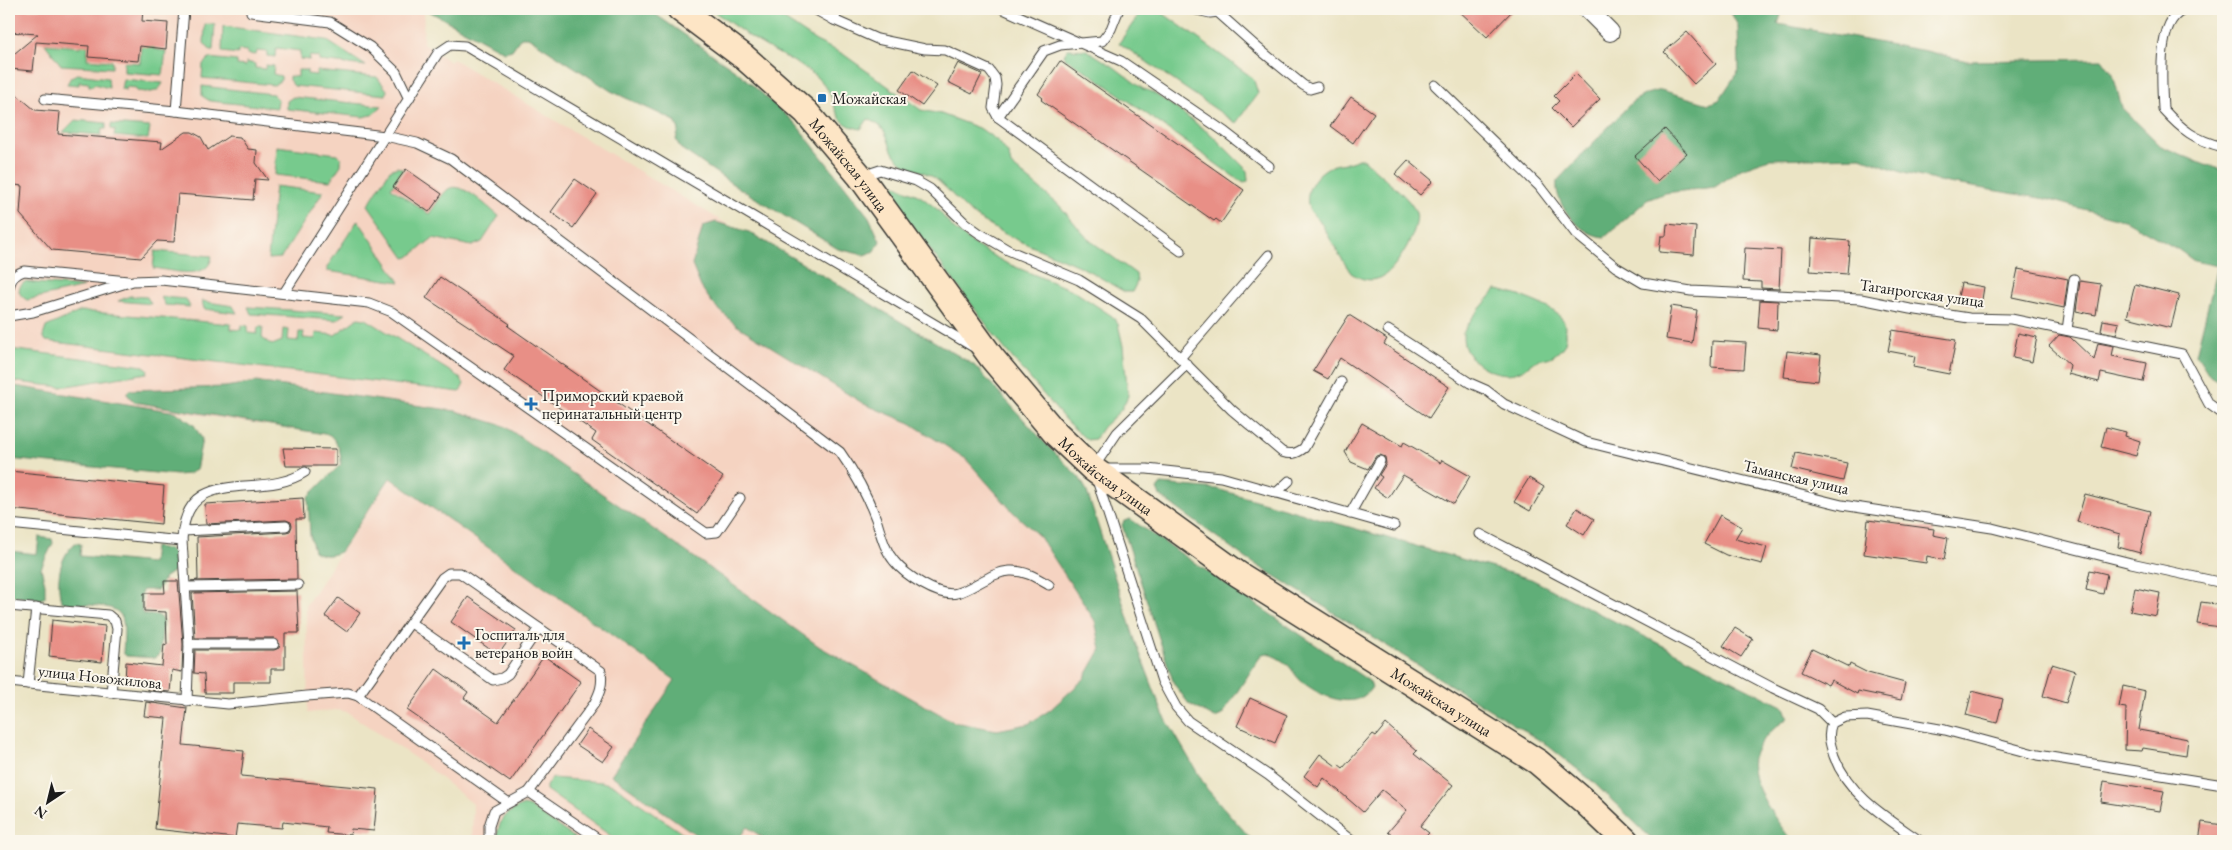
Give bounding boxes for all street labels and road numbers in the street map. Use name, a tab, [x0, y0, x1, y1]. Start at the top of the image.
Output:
street label: Можайская улица	[805, 113, 894, 217]
street label: Таганрогская улица	[1858, 274, 1986, 312]
street label: Можайская улица	[1054, 432, 1158, 520]
street label: Таманская улица	[1741, 455, 1852, 500]
street label: улица Новожилова	[37, 660, 163, 694]
street label: Можайская улица	[1387, 662, 1497, 741]

